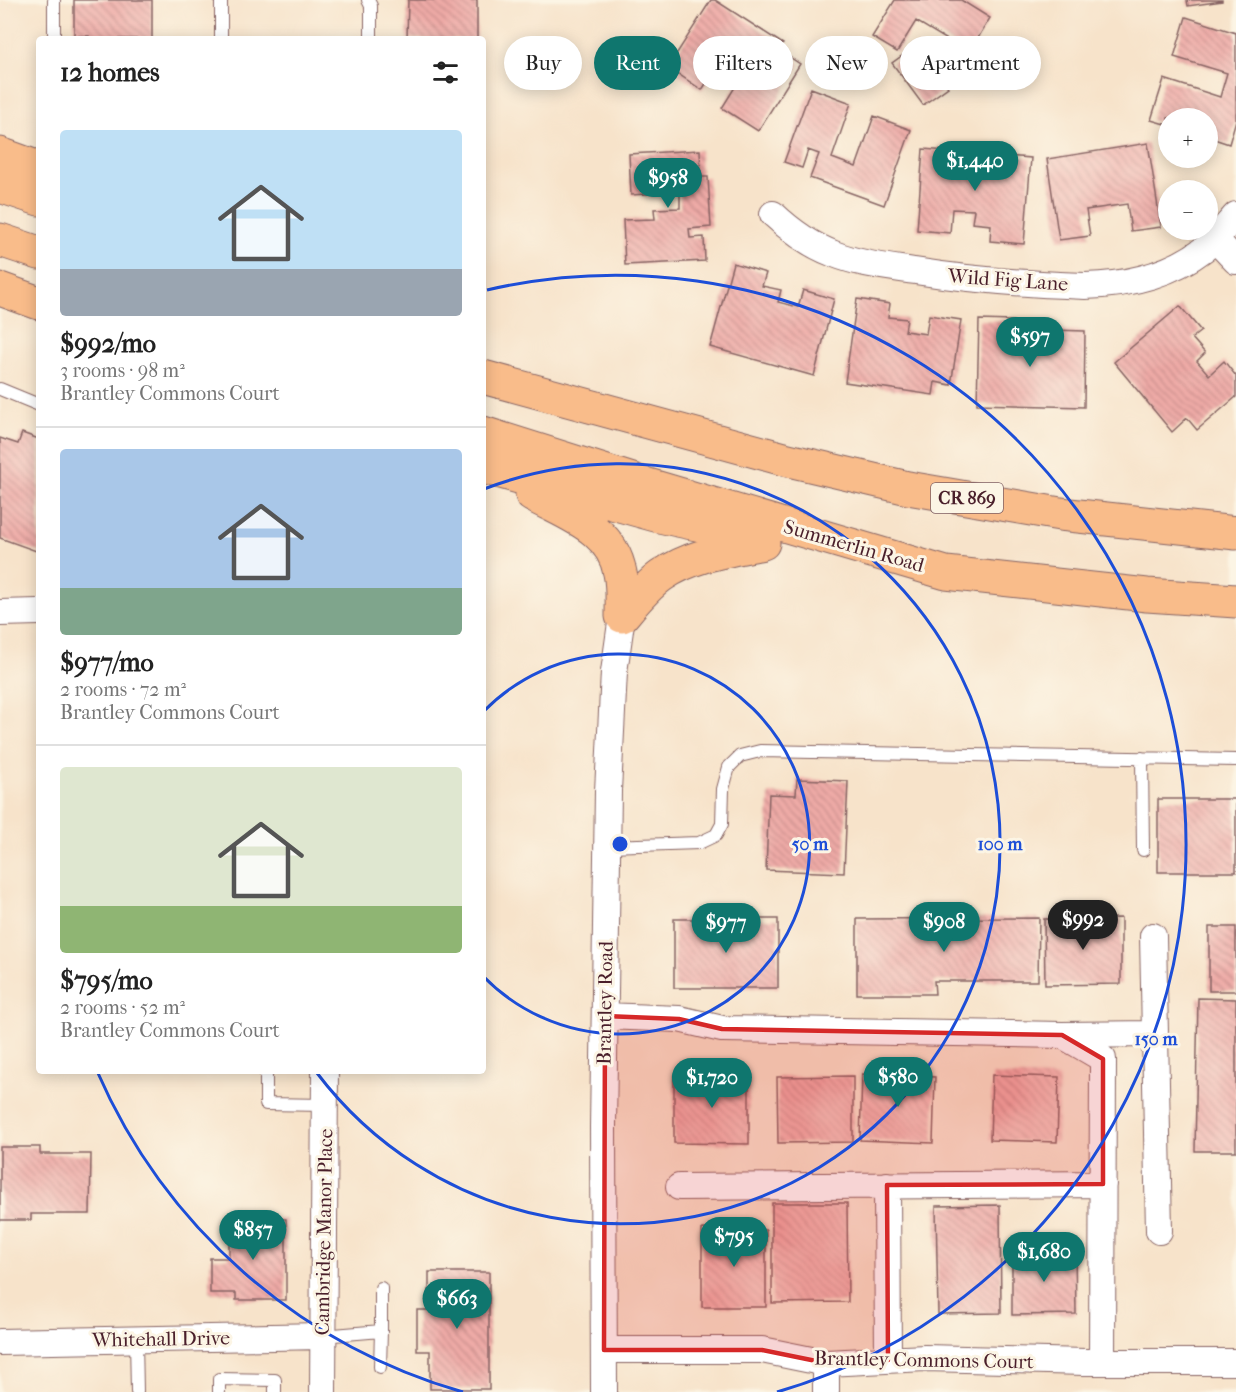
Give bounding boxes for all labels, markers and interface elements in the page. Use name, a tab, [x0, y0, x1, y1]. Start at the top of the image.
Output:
chip: Buy	[504, 36, 582, 90]
chip: Rent	[594, 36, 681, 90]
chip: Filters	[693, 36, 793, 90]
chip: New	[805, 36, 888, 90]
chip: Apartment	[900, 36, 1041, 90]
icon: filters	[429, 56, 462, 89]
text: 12 homes	[60, 57, 160, 88]
map controls	[1158, 108, 1218, 240]
button: +	[1158, 108, 1218, 168]
pin: $1,440	[926, 141, 1024, 192]
text: $1,440	[946, 149, 1004, 172]
pin: $958	[632, 158, 704, 209]
text: $958	[648, 166, 688, 189]
icon: home	[207, 169, 315, 277]
button: −	[1158, 180, 1218, 240]
street label: Wild Fig Lane	[946, 264, 1069, 296]
pin: $597	[994, 317, 1066, 368]
text: $597	[1010, 325, 1050, 348]
text: $992/mo	[60, 328, 156, 359]
text: 3 rooms · 98 m²	[60, 359, 185, 382]
text: Brantley Commons Court	[60, 382, 280, 405]
road number: CR 869	[931, 483, 1003, 513]
icon: home	[207, 488, 315, 596]
street label: Summerlin Road	[781, 515, 928, 577]
text: $977/mo	[60, 647, 154, 678]
text: 2 rooms · 72 m²	[60, 678, 186, 701]
text: Brantley Commons Court	[60, 701, 280, 724]
icon: home	[207, 806, 315, 914]
centre of rings	[610, 834, 630, 854]
text: 50 m	[792, 834, 829, 855]
text: 100 m	[977, 834, 1024, 855]
pin: $992	[1047, 900, 1119, 951]
pin: $908	[908, 902, 980, 953]
pin: $977	[690, 903, 762, 954]
text: $992	[1062, 908, 1104, 931]
text: $908	[923, 910, 965, 933]
text: $977	[706, 911, 746, 934]
street label: Brantley Road	[592, 940, 618, 1065]
text: $795/mo	[60, 965, 153, 996]
text: 2 rooms · 52 m²	[60, 996, 185, 1019]
text: Brantley Commons Court	[60, 1019, 280, 1042]
text: 150 m	[1135, 1029, 1178, 1050]
pin: $580	[862, 1057, 934, 1108]
pin: $1,720	[663, 1058, 761, 1109]
text: $580	[878, 1065, 918, 1088]
text: $1,720	[686, 1066, 738, 1089]
street label: Cambridge Manor Place	[311, 1128, 337, 1336]
pin: $857	[217, 1210, 289, 1261]
pin: $795	[698, 1217, 770, 1268]
text: $857	[233, 1218, 273, 1241]
text: $795	[714, 1225, 754, 1248]
pin: $1,680	[995, 1232, 1093, 1283]
text: $1,680	[1017, 1240, 1071, 1263]
pin: $663	[421, 1279, 493, 1330]
text: $663	[437, 1287, 477, 1310]
street label: Whitehall Drive	[91, 1326, 230, 1352]
street label: Brantley Commons Court	[814, 1347, 1034, 1373]

